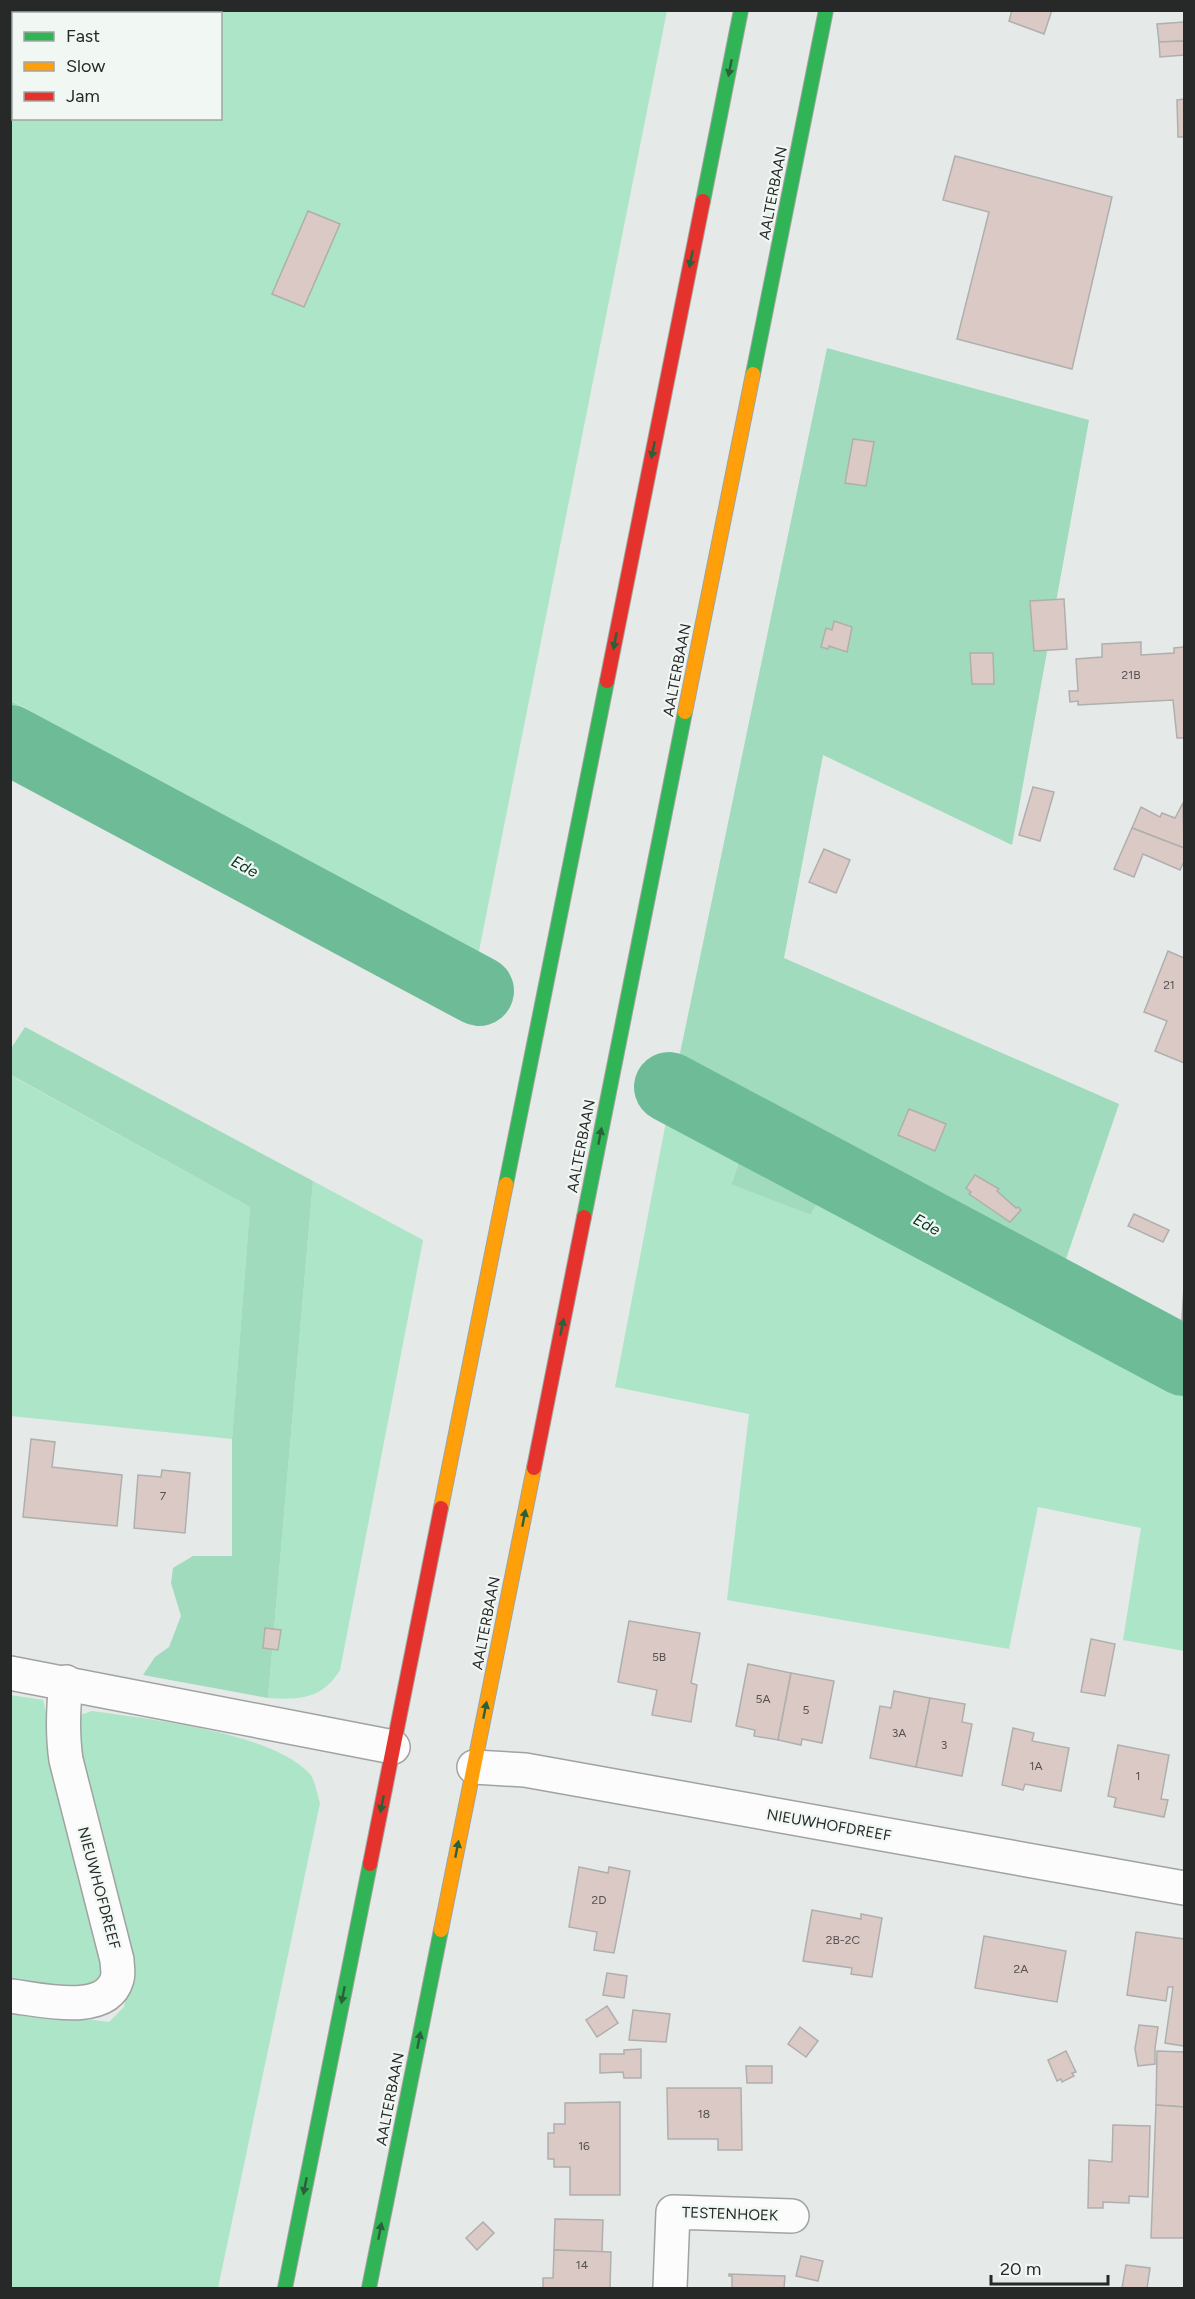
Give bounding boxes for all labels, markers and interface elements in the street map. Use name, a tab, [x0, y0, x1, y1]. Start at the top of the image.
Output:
legend	[12, 12, 222, 120]
text: Fast	[66, 25, 100, 47]
text: Slow	[66, 55, 105, 77]
one-way arrow	[725, 59, 734, 78]
text: Jam	[66, 85, 100, 107]
street label: AALTERBAAN	[755, 145, 791, 241]
one-way arrow	[686, 250, 696, 268]
one-way arrow	[648, 441, 657, 460]
street label: AALTERBAAN	[659, 622, 695, 718]
one-way arrow	[610, 632, 619, 651]
house number: 21B	[1122, 668, 1141, 682]
water label: Ede	[228, 852, 262, 881]
house number: 21	[1163, 978, 1175, 992]
street label: AALTERBAAN	[563, 1098, 599, 1194]
one-way arrow	[596, 1126, 605, 1145]
water label: Ede	[910, 1210, 944, 1239]
one-way arrow	[558, 1317, 567, 1336]
house number: 7	[160, 1489, 167, 1503]
one-way arrow	[520, 1509, 529, 1528]
street label: AALTERBAAN	[468, 1575, 504, 1671]
house number: 5B	[652, 1650, 666, 1664]
house number: 5A	[755, 1692, 771, 1706]
one-way arrow	[481, 1700, 490, 1719]
house number: 5	[803, 1703, 810, 1717]
house number: 3A	[892, 1726, 906, 1740]
house number: 3	[941, 1738, 947, 1752]
house number: 1A	[1029, 1759, 1043, 1773]
house number: 1	[1136, 1769, 1140, 1783]
one-way arrow	[377, 1795, 386, 1814]
street label: NIEUWHOFDREEF	[765, 1805, 893, 1845]
street label: NIEUWHOFDREEF	[74, 1825, 124, 1951]
one-way arrow	[453, 1839, 462, 1858]
house number: 2D	[592, 1893, 606, 1907]
house number: 2B-2C	[826, 1933, 861, 1947]
house number: 2A	[1014, 1962, 1028, 1976]
one-way arrow	[338, 1986, 348, 2005]
one-way arrow	[415, 2030, 424, 2049]
street label: AALTERBAAN	[372, 2051, 408, 2147]
house number: 18	[698, 2107, 710, 2121]
house number: 16	[578, 2139, 590, 2153]
one-way arrow	[300, 2177, 309, 2196]
street label: TESTENHOEK	[682, 2203, 779, 2225]
one-way arrow	[376, 2222, 386, 2240]
scale bar	[991, 2248, 1108, 2286]
house number: 14	[576, 2258, 589, 2272]
text: 20 m	[1000, 2258, 1041, 2280]

